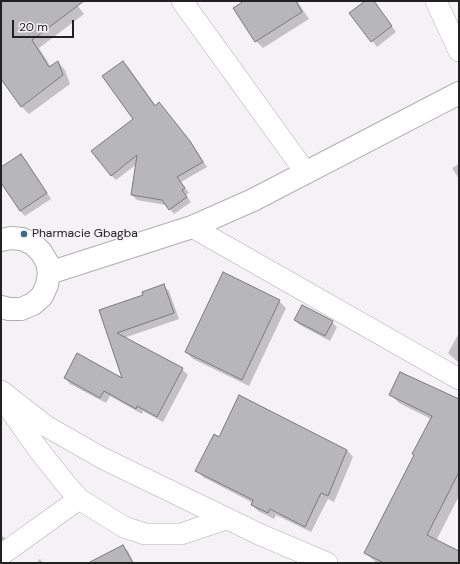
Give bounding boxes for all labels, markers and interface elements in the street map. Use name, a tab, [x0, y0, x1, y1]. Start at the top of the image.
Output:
scale bar	[14, 12, 76, 38]
text: 20 m	[19, 19, 48, 35]
place label: Pharmacie Gbagba	[32, 227, 138, 241]
marker: Pharmacie Gbagba	[19, 229, 29, 239]

